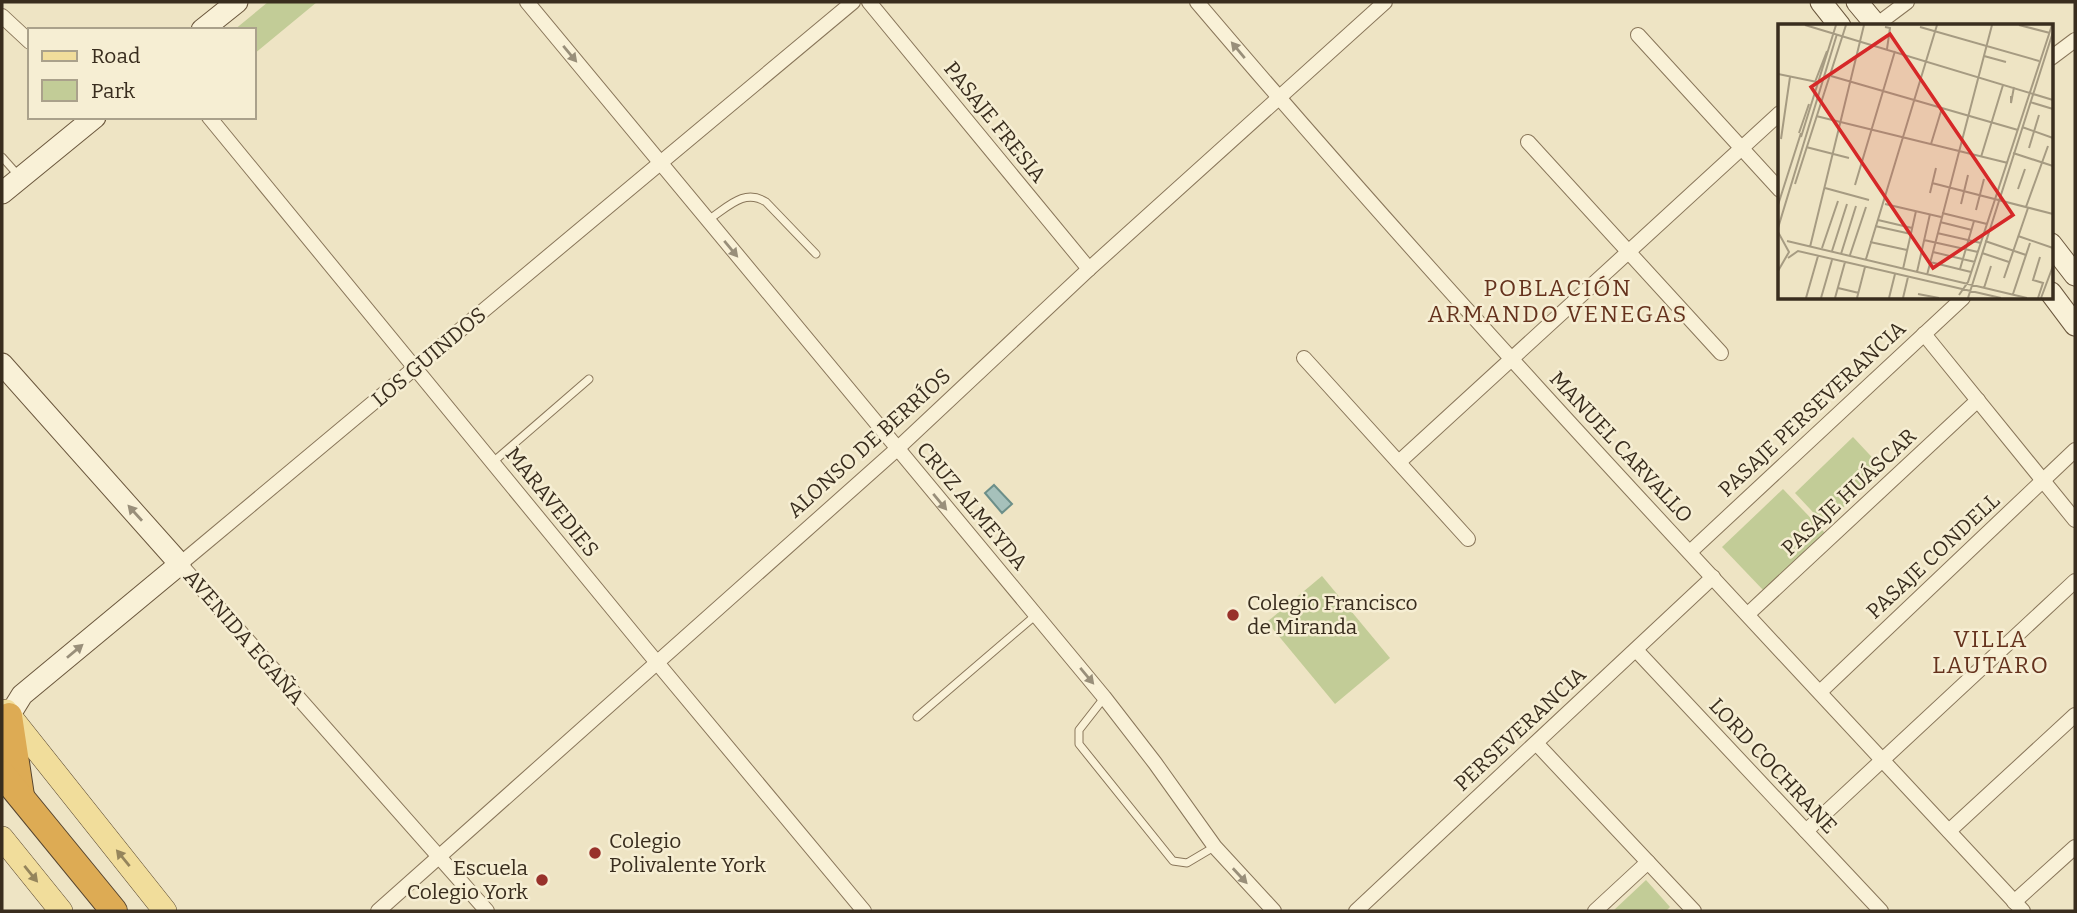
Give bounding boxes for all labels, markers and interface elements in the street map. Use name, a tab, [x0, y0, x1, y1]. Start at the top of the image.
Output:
inset map	[1778, 24, 2052, 299]
legend	[28, 28, 256, 119]
one-way arrow	[1231, 41, 1246, 58]
text: Road	[91, 43, 140, 69]
one-way arrow	[562, 46, 577, 63]
street label: PASAJE FRESIA	[938, 56, 1052, 188]
text: Park	[91, 78, 135, 104]
one-way arrow	[723, 239, 738, 257]
district label: POBLACIÓN ARMANDO VENEGAS	[1428, 274, 1688, 328]
street label: LOS GUINDOS	[367, 302, 491, 412]
street label: PASAJE PERSEVERANCIA	[1713, 315, 1911, 502]
street label: ALONSO DE BERRÍOS	[782, 363, 956, 523]
street label: MANUEL CARVALLO	[1544, 366, 1698, 528]
street label: PASAJE HUÁSCAR	[1776, 423, 1922, 561]
street label: CRUZ ALMEYDA	[911, 437, 1033, 575]
street label: MARAVEDIES	[500, 442, 604, 562]
street label: PASAJE CONDELL	[1861, 487, 2005, 624]
one-way arrow	[933, 492, 948, 510]
one-way arrow	[128, 505, 143, 522]
street label: AVENIDA EGAÑA	[178, 564, 310, 710]
place label: Colegio Francisco de Miranda	[1247, 590, 1418, 640]
marker: Colegio Francisco de Miranda	[1225, 607, 1241, 623]
district label: VILLA LAUTARO	[1932, 625, 2050, 679]
one-way arrow	[65, 644, 83, 659]
street label: PERSEVERANCIA	[1449, 661, 1591, 797]
one-way arrow	[1079, 667, 1095, 685]
street label: LORD COCHRANE	[1703, 693, 1843, 839]
place label: Colegio Polivalente York	[609, 828, 766, 878]
marker: Colegio Polivalente York	[587, 845, 603, 861]
one-way arrow	[115, 849, 130, 867]
place label: Escuela Colegio York	[407, 855, 529, 905]
one-way arrow	[24, 865, 39, 883]
one-way arrow	[1232, 867, 1248, 885]
marker: Escuela Colegio York	[534, 872, 550, 888]

